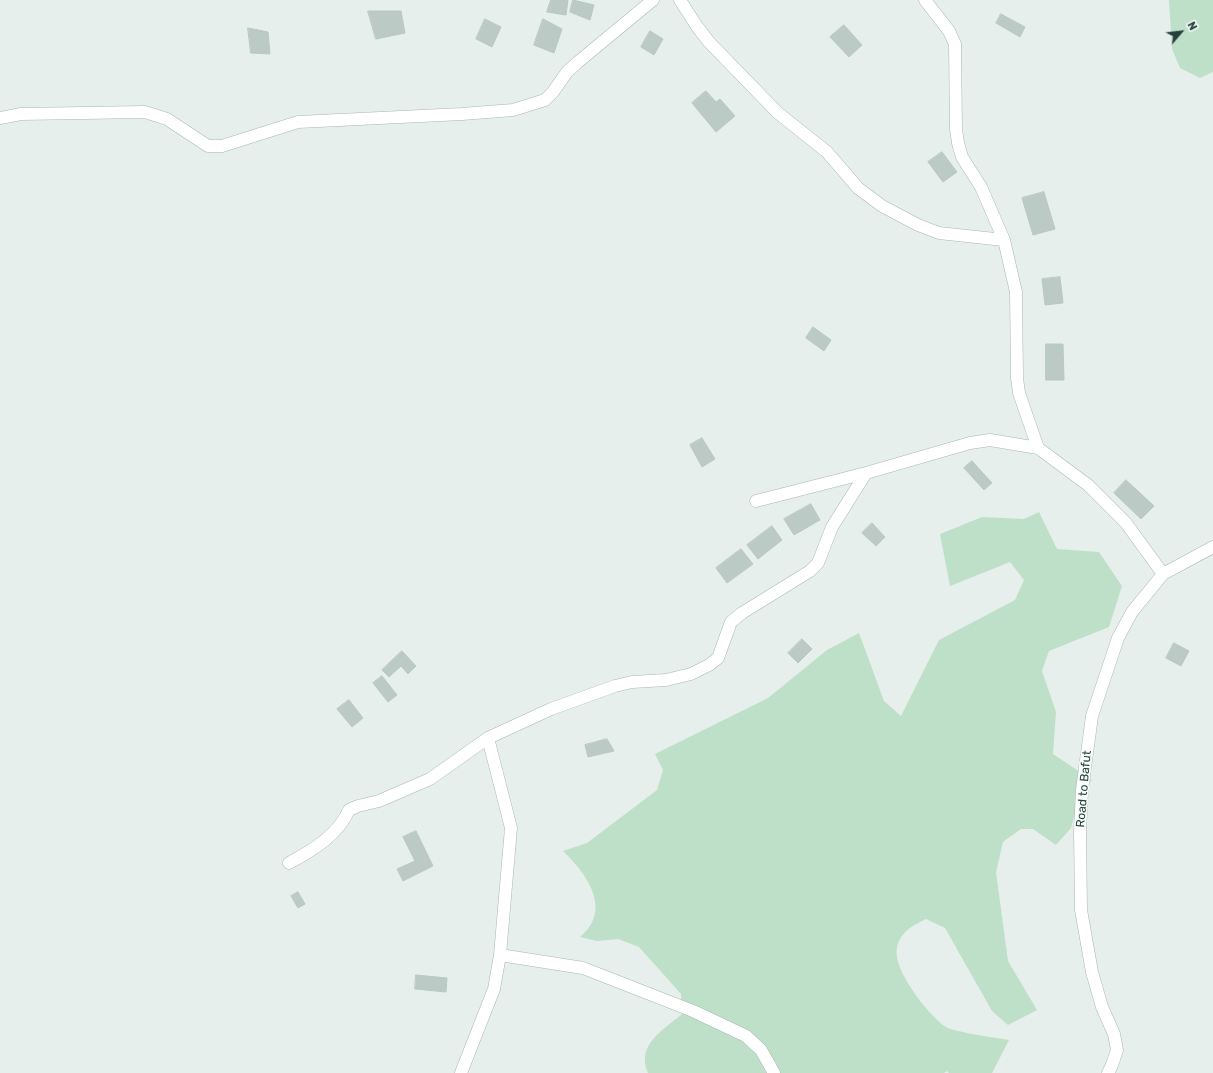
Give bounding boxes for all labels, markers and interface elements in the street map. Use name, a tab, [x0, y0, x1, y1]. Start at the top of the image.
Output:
north arrow	[1161, 12, 1201, 52]
text: N	[1184, 20, 1200, 33]
street label: Road to Bafut	[1073, 750, 1095, 828]

